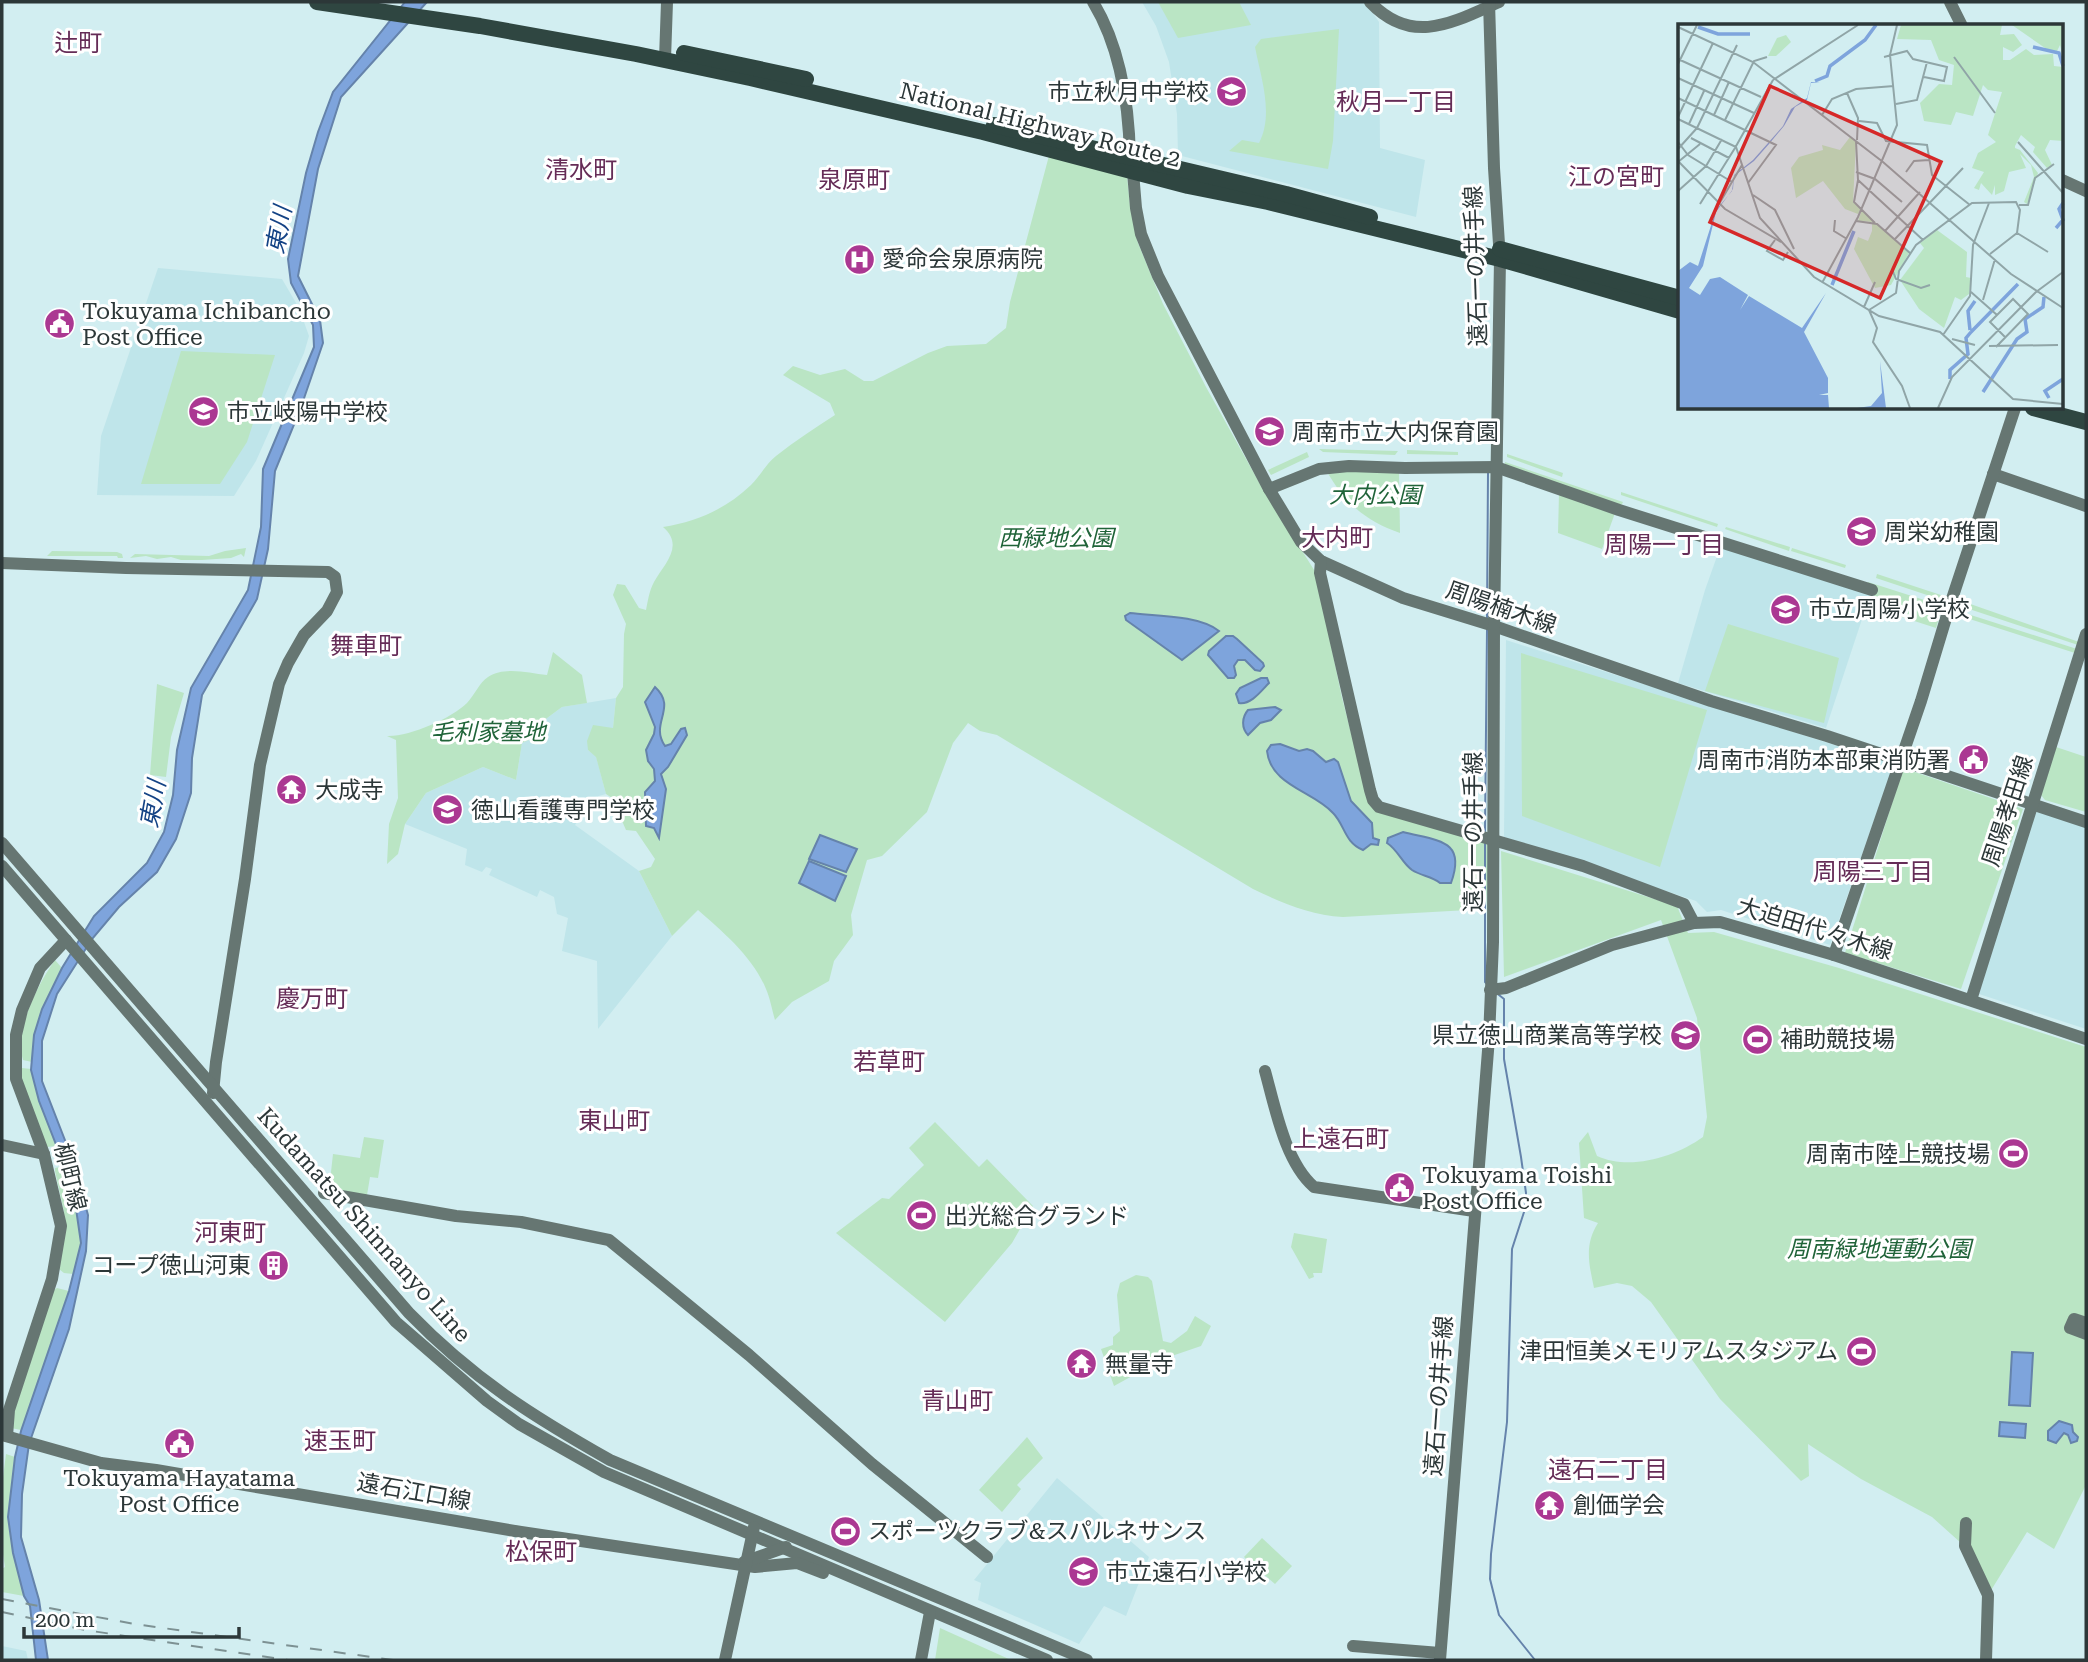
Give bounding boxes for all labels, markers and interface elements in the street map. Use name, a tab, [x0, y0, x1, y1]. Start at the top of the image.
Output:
inset map	[1678, 24, 2064, 410]
district label: 辻町	[54, 29, 102, 57]
school or university icon: 市立秋月中学校	[1215, 75, 1249, 109]
street label: National Highway Route 2	[897, 77, 1183, 173]
place label: 市立秋月中学校	[1048, 79, 1209, 106]
district label: 秋月一丁目	[1336, 88, 1456, 116]
district label: 清水町	[545, 156, 617, 184]
district label: 江の宮町	[1568, 163, 1664, 191]
district label: 泉原町	[818, 166, 890, 194]
street label: 遠石一の井手線	[1460, 185, 1492, 347]
water label: 東川	[261, 201, 297, 256]
hospital icon: 愛命会泉原病院	[842, 242, 876, 276]
place label: 愛命会泉原病院	[882, 246, 1043, 273]
place label: Tokuyama Ichibancho Post Office	[82, 298, 331, 351]
public building icon: Tokuyama Ichibancho Post Office	[42, 307, 76, 341]
school or university icon: 市立岐陽中学校	[187, 395, 221, 429]
place label: 市立岐陽中学校	[227, 399, 388, 426]
school or university icon: 周南市立大内保育園	[1252, 415, 1286, 449]
place label: 周南市立大内保育園	[1292, 419, 1499, 446]
park label: 大内公園	[1329, 482, 1424, 509]
school or university icon: 周栄幼稚園	[1844, 515, 1878, 549]
place label: 周栄幼稚園	[1884, 519, 1999, 546]
district label: 大内町	[1301, 524, 1373, 552]
park label: 西緑地公園	[999, 525, 1117, 552]
district label: 周陽一丁目	[1604, 531, 1724, 559]
street label: 周陽楠木線	[1442, 577, 1560, 639]
school or university icon: 市立周陽小学校	[1769, 592, 1803, 626]
place label: 市立周陽小学校	[1809, 596, 1970, 623]
district label: 舞車町	[330, 632, 402, 660]
park label: 毛利家墓地	[431, 719, 548, 746]
public building icon: 周南市消防本部東消防署	[1956, 743, 1990, 777]
place label: 周南市消防本部東消防署	[1697, 747, 1950, 774]
street label: 遠石一の井手線	[1460, 752, 1487, 913]
street label: 周陽孝田線	[1977, 752, 2039, 870]
temple icon: 大成寺	[275, 773, 309, 807]
water label: 東川	[135, 775, 171, 830]
place label: 大成寺	[315, 777, 384, 804]
school or university icon: 徳山看護専門学校	[431, 793, 465, 827]
place label: 徳山看護専門学校	[471, 797, 655, 824]
district label: 周陽三丁目	[1813, 858, 1933, 886]
street label: 大迫田代々木線	[1734, 893, 1896, 965]
district label: 慶万町	[276, 985, 348, 1013]
school or university icon: 県立徳山商業高等学校	[1668, 1018, 1702, 1052]
place label: 県立徳山商業高等学校	[1432, 1022, 1662, 1049]
sports icon: 補助競技場	[1740, 1022, 1774, 1056]
place label: 補助競技場	[1780, 1026, 1895, 1053]
district label: 若草町	[853, 1048, 925, 1076]
street label: Kudamatsu Shinnanyo Line	[252, 1102, 476, 1348]
district label: 東山町	[578, 1107, 650, 1135]
district label: 上遠石町	[1293, 1125, 1389, 1153]
sports icon: 周南市陸上競技場	[1996, 1137, 2030, 1171]
street label: 柳町線	[49, 1140, 91, 1214]
place label: 周南市陸上競技場	[1806, 1141, 1990, 1168]
place label: Tokuyama Toishi Post Office	[1422, 1162, 1612, 1215]
public building icon: Tokuyama Toishi Post Office	[1382, 1171, 1416, 1205]
sports icon: 出光総合グランド	[905, 1199, 939, 1233]
place label: 出光総合グランド	[945, 1203, 1129, 1230]
district label: 河東町	[194, 1219, 266, 1247]
park label: 周南緑地運動公園	[1787, 1236, 1974, 1263]
building icon: コープ徳山河東	[257, 1248, 291, 1282]
place label: コープ徳山河東	[91, 1252, 251, 1279]
street label: 遠石一の井手線	[1420, 1315, 1458, 1477]
sports icon: 津田恒美メモリアムスタジアム	[1844, 1334, 1878, 1368]
place label: 津田恒美メモリアムスタジアム	[1519, 1338, 1838, 1365]
temple icon: 無量寺	[1065, 1347, 1099, 1381]
place label: 無量寺	[1105, 1351, 1174, 1378]
district label: 青山町	[921, 1387, 993, 1415]
public building icon: Tokuyama Hayatama Post Office	[162, 1427, 196, 1461]
district label: 速玉町	[304, 1427, 376, 1455]
district label: 遠石二丁目	[1548, 1456, 1668, 1484]
place label: Tokuyama Hayatama Post Office	[63, 1465, 296, 1518]
street label: 遠石江口線	[355, 1469, 473, 1515]
temple icon: 創価学会	[1533, 1488, 1567, 1522]
place label: 創価学会	[1573, 1492, 1665, 1519]
sports icon: スポーツクラブ&スパルネサンス	[828, 1514, 862, 1548]
place label: スポーツクラブ&スパルネサンス	[868, 1518, 1206, 1545]
district label: 松保町	[505, 1538, 577, 1566]
school or university icon: 市立遠石小学校	[1066, 1555, 1100, 1589]
place label: 市立遠石小学校	[1106, 1559, 1267, 1586]
scale bar	[24, 1596, 240, 1640]
text: 200 m	[35, 1608, 95, 1632]

